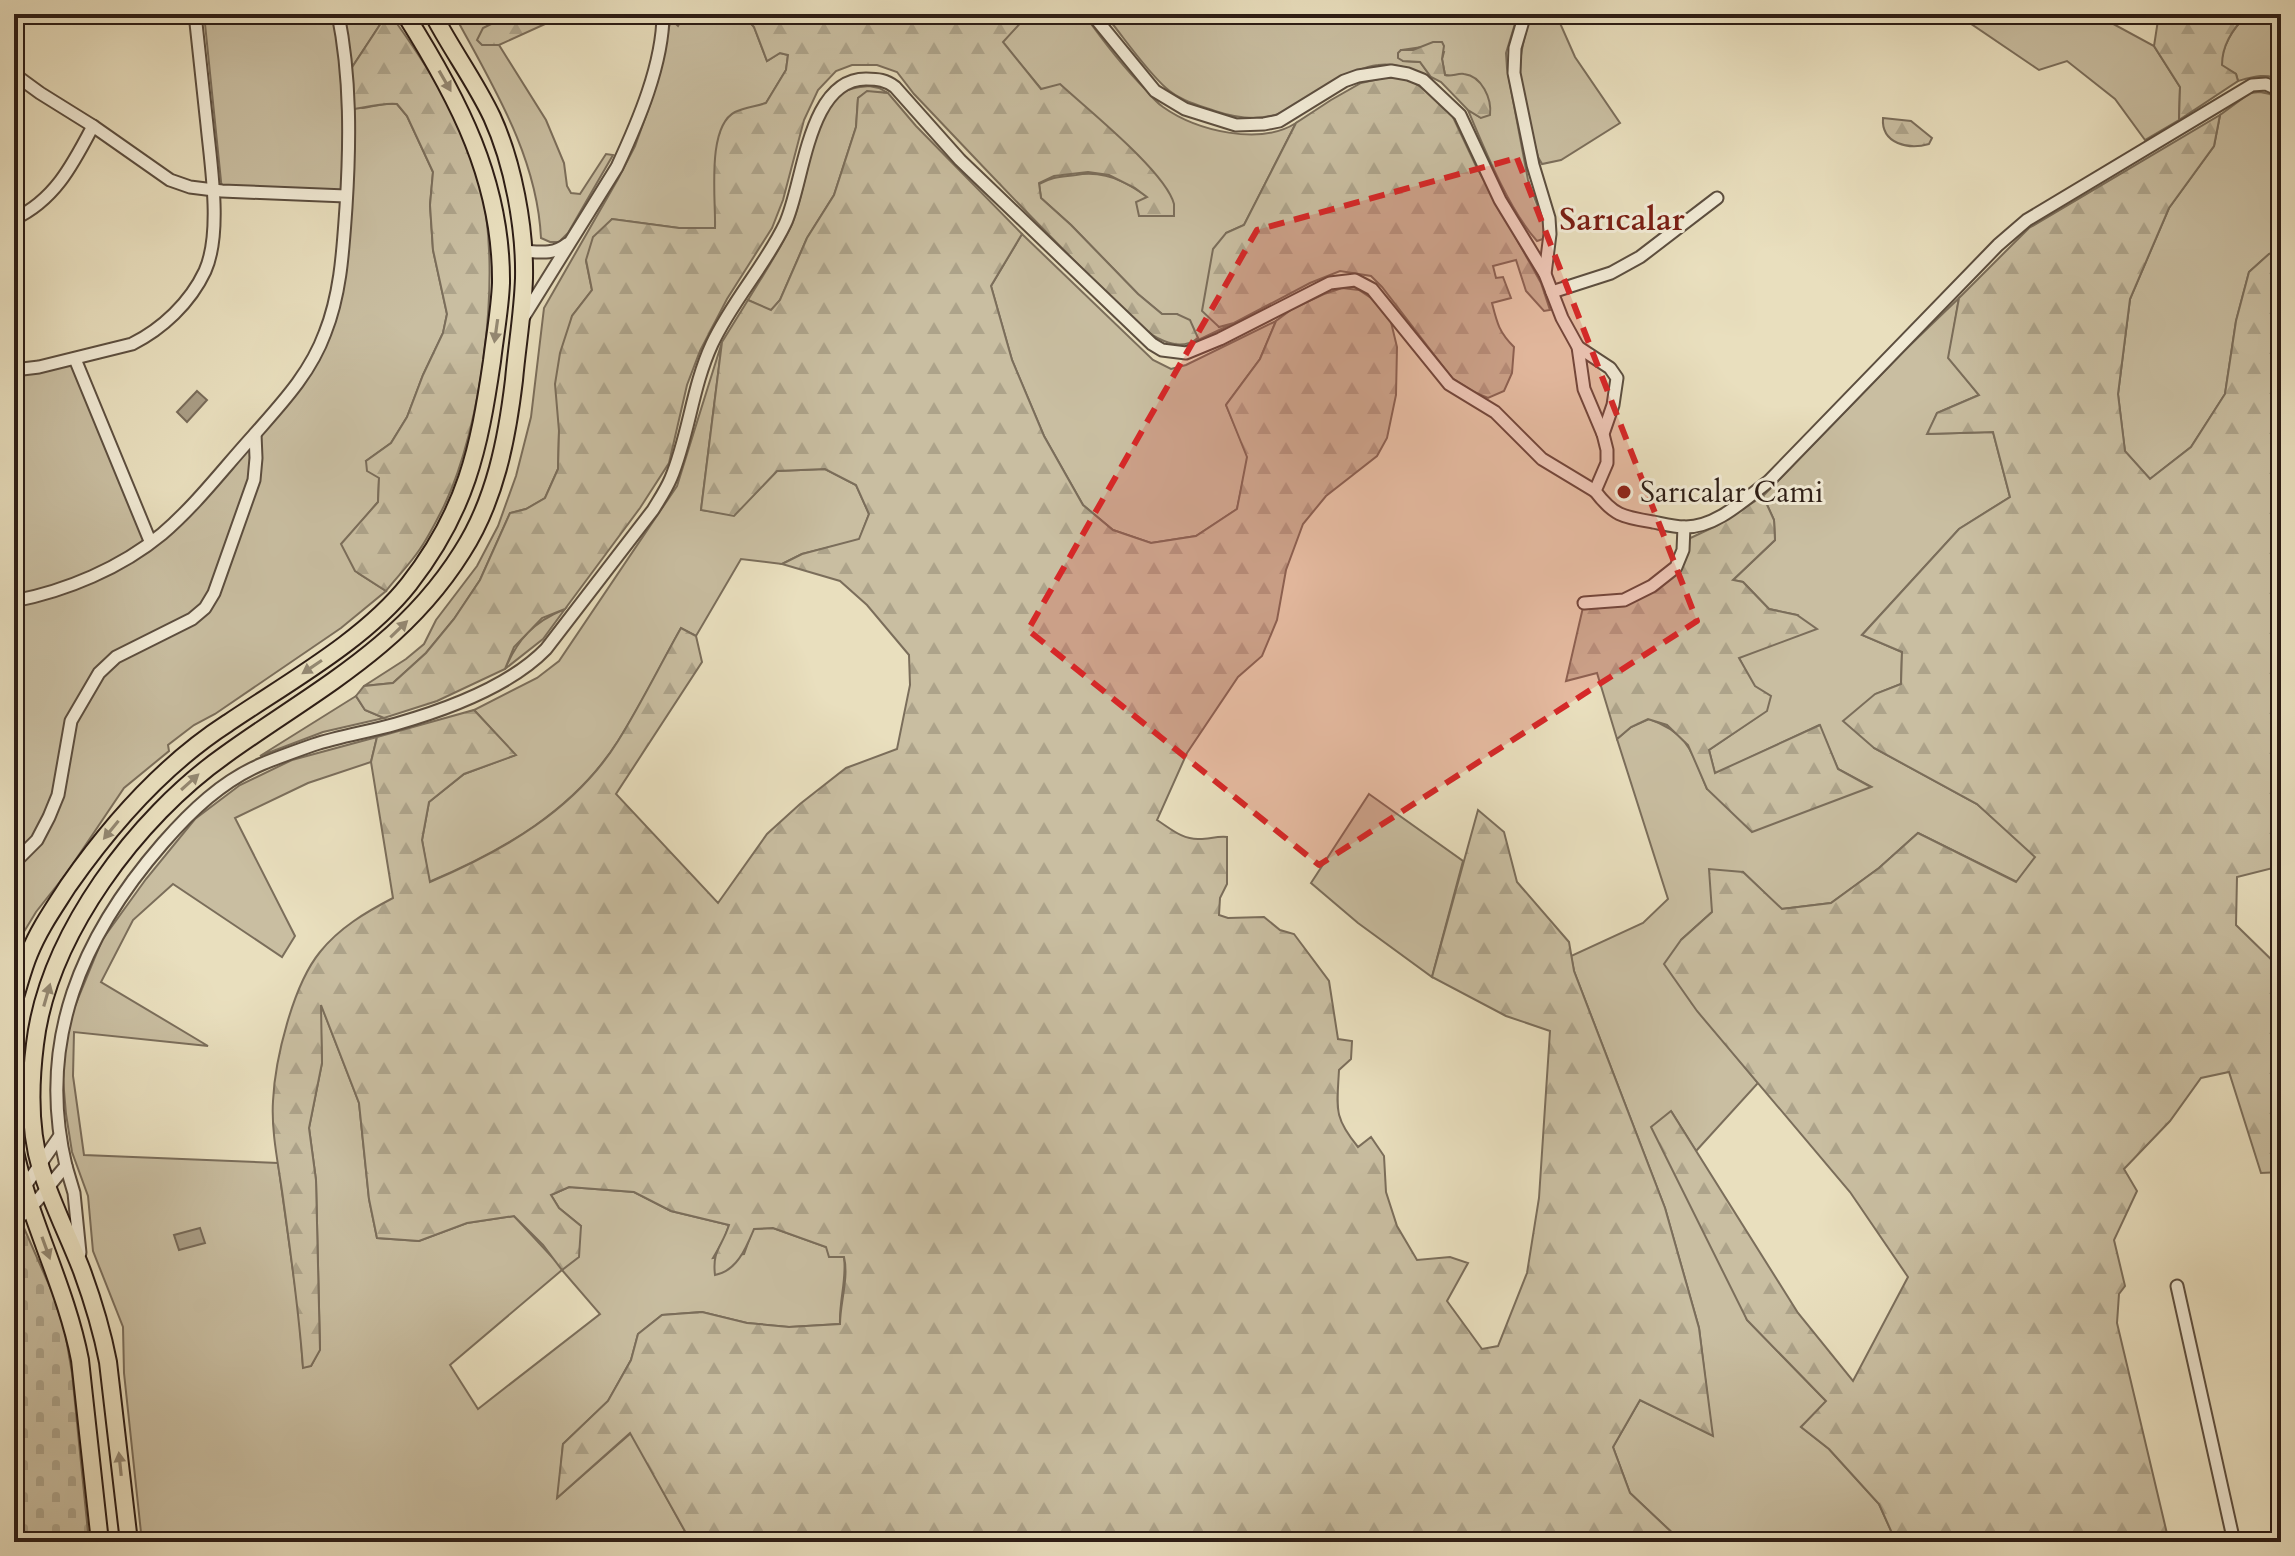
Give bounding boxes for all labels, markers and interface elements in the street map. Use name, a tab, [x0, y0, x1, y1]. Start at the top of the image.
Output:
one-way arrow	[438, 70, 452, 92]
district label: Sarıcalar	[1559, 198, 1685, 242]
one-way arrow	[489, 319, 502, 344]
place label: Sarıcalar Cami	[1640, 472, 1823, 513]
marker: Sarıcalar Cami	[1615, 483, 1633, 501]
one-way arrow	[389, 620, 408, 639]
one-way arrow	[301, 659, 322, 674]
one-way arrow	[180, 774, 199, 792]
one-way arrow	[103, 820, 120, 840]
one-way arrow	[41, 983, 54, 1007]
one-way arrow	[40, 1236, 52, 1260]
one-way arrow	[113, 1452, 126, 1477]

